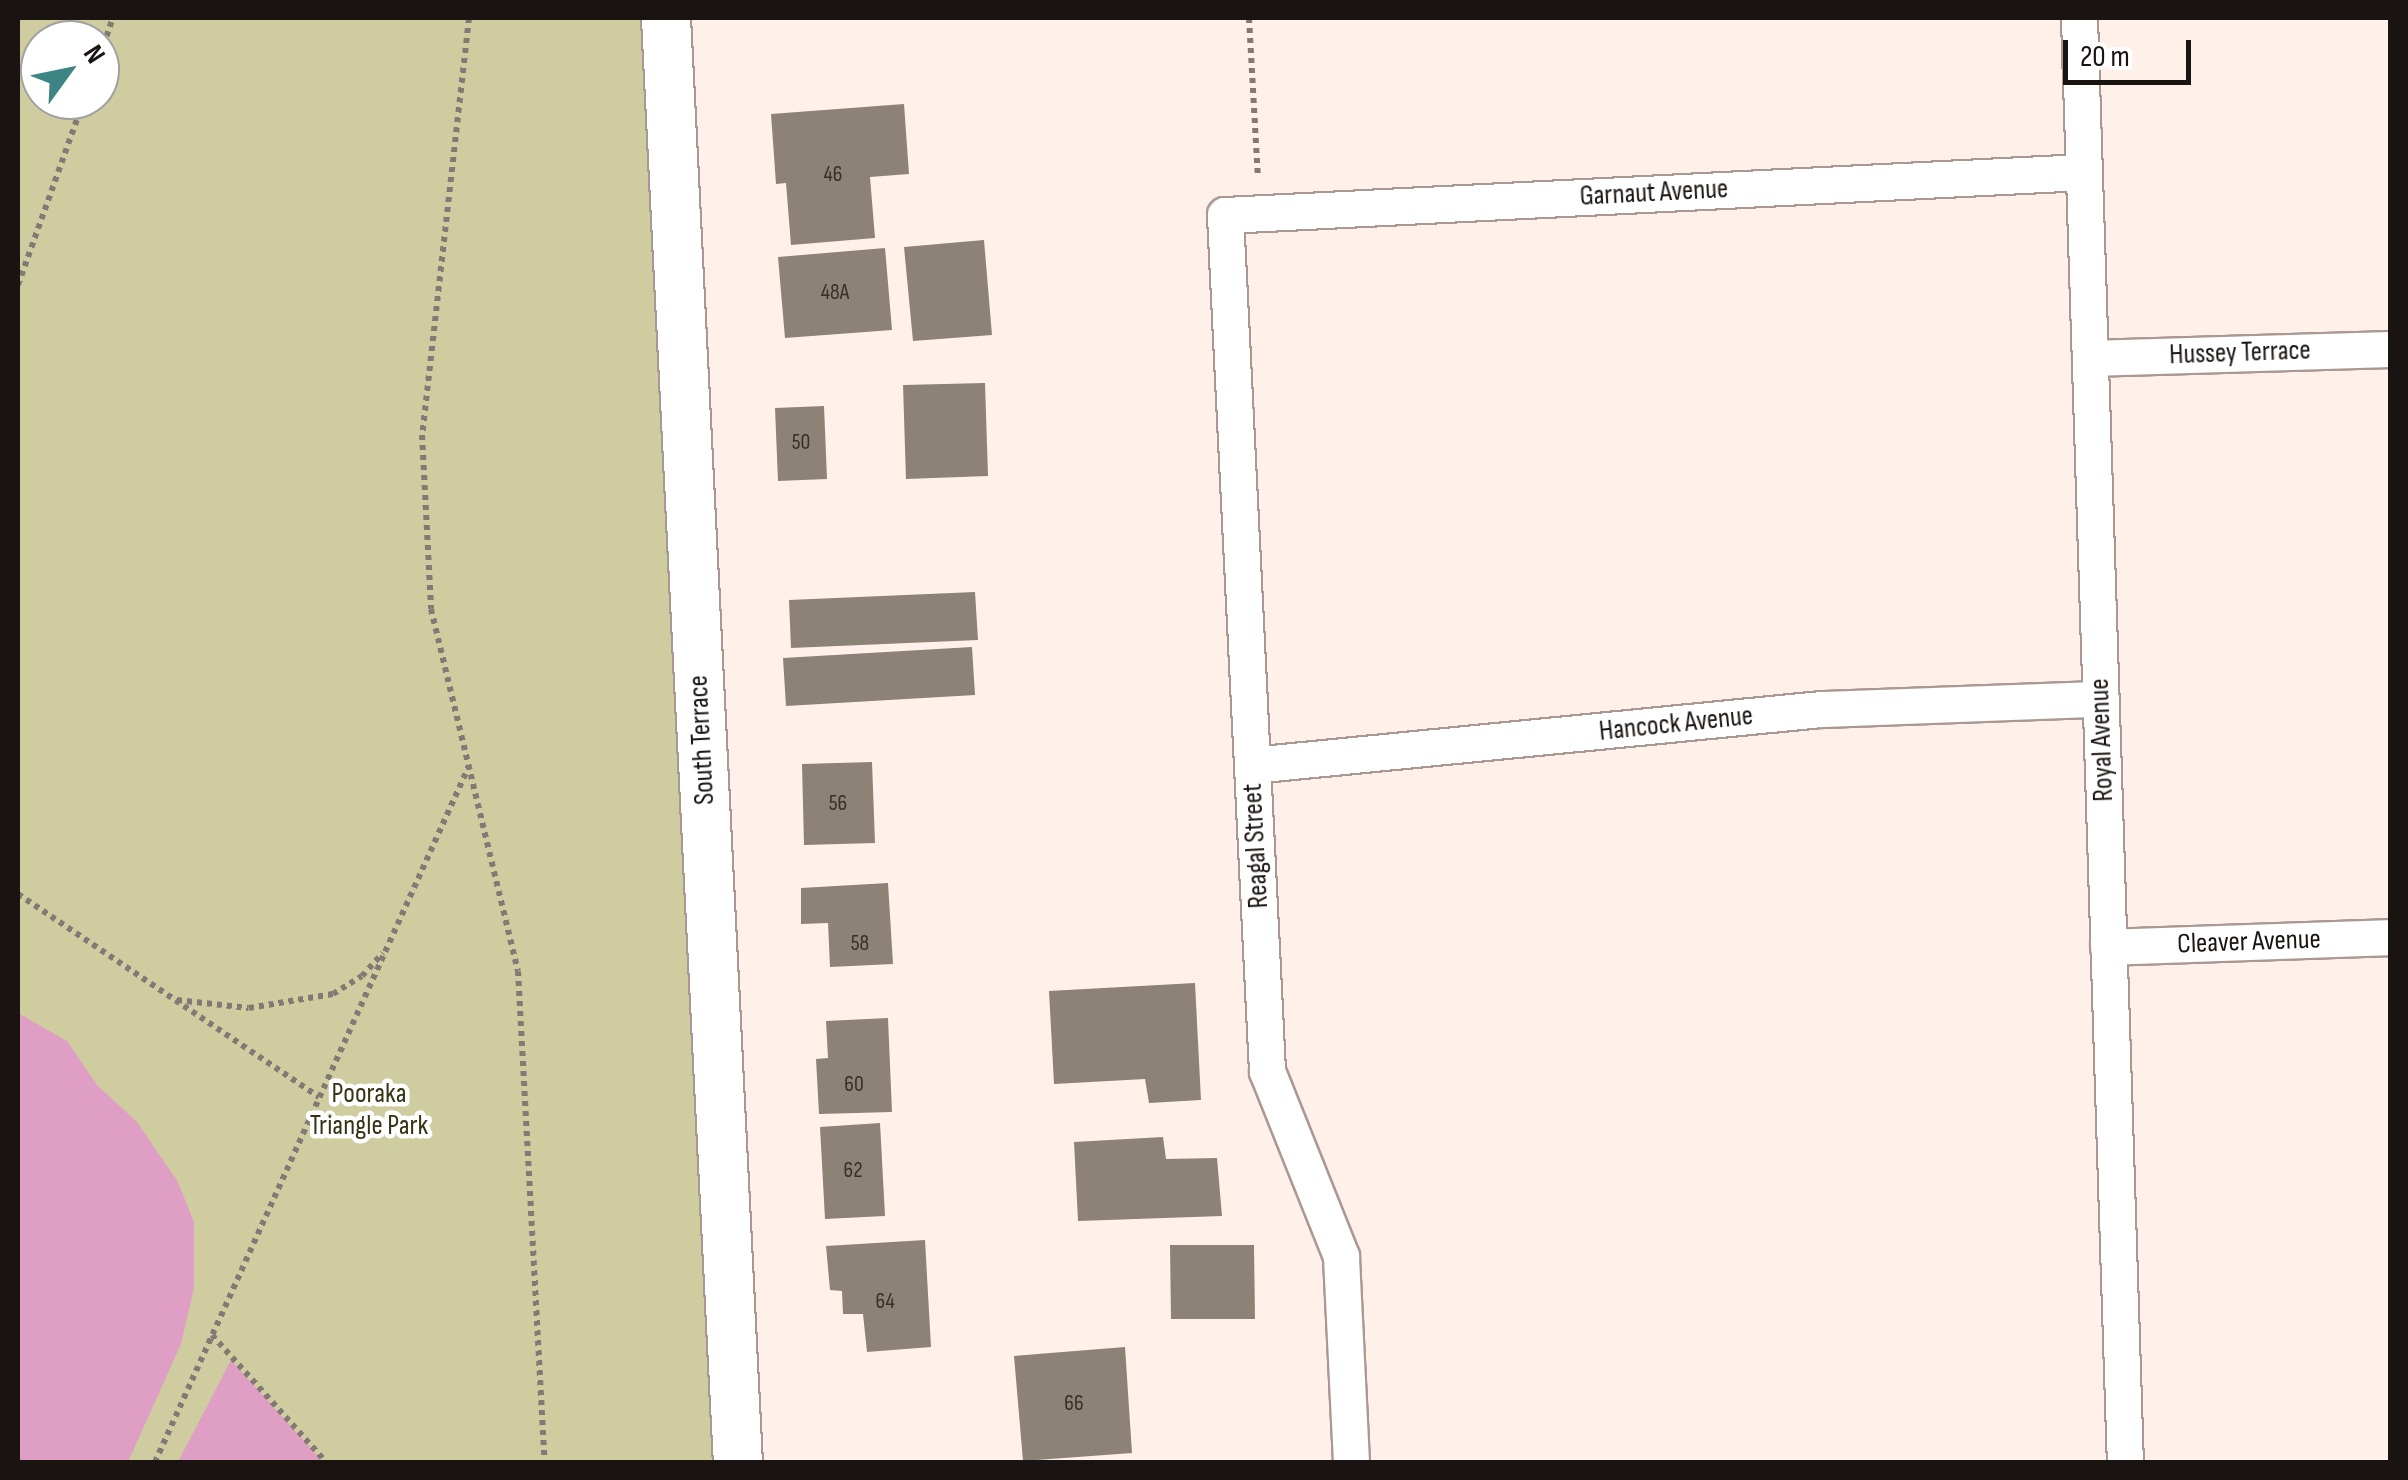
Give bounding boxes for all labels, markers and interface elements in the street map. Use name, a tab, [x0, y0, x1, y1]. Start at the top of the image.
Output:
north arrow	[20, 20, 120, 120]
scale bar	[2068, 20, 2196, 82]
text: N	[76, 39, 112, 70]
text: 20 m	[2080, 39, 2130, 75]
house number: 46	[824, 162, 842, 188]
street label: Garnaut Avenue	[1579, 172, 1729, 214]
house number: 48A	[821, 280, 849, 306]
street label: Hussey Terrace	[2169, 334, 2311, 372]
house number: 50	[792, 430, 810, 456]
street label: South Terrace	[682, 674, 722, 806]
street label: Royal Avenue	[2083, 678, 2121, 802]
street label: Hancock Avenue	[1597, 699, 1755, 749]
street label: Reagal Street	[1236, 783, 1276, 909]
house number: 56	[829, 791, 847, 817]
street label: Cleaver Avenue	[2177, 923, 2321, 961]
house number: 58	[851, 931, 869, 957]
house number: 60	[844, 1072, 864, 1098]
park label: Pooraka Triangle Park	[310, 1077, 428, 1143]
house number: 62	[844, 1158, 862, 1184]
house number: 64	[875, 1289, 895, 1315]
house number: 66	[1064, 1391, 1084, 1417]

